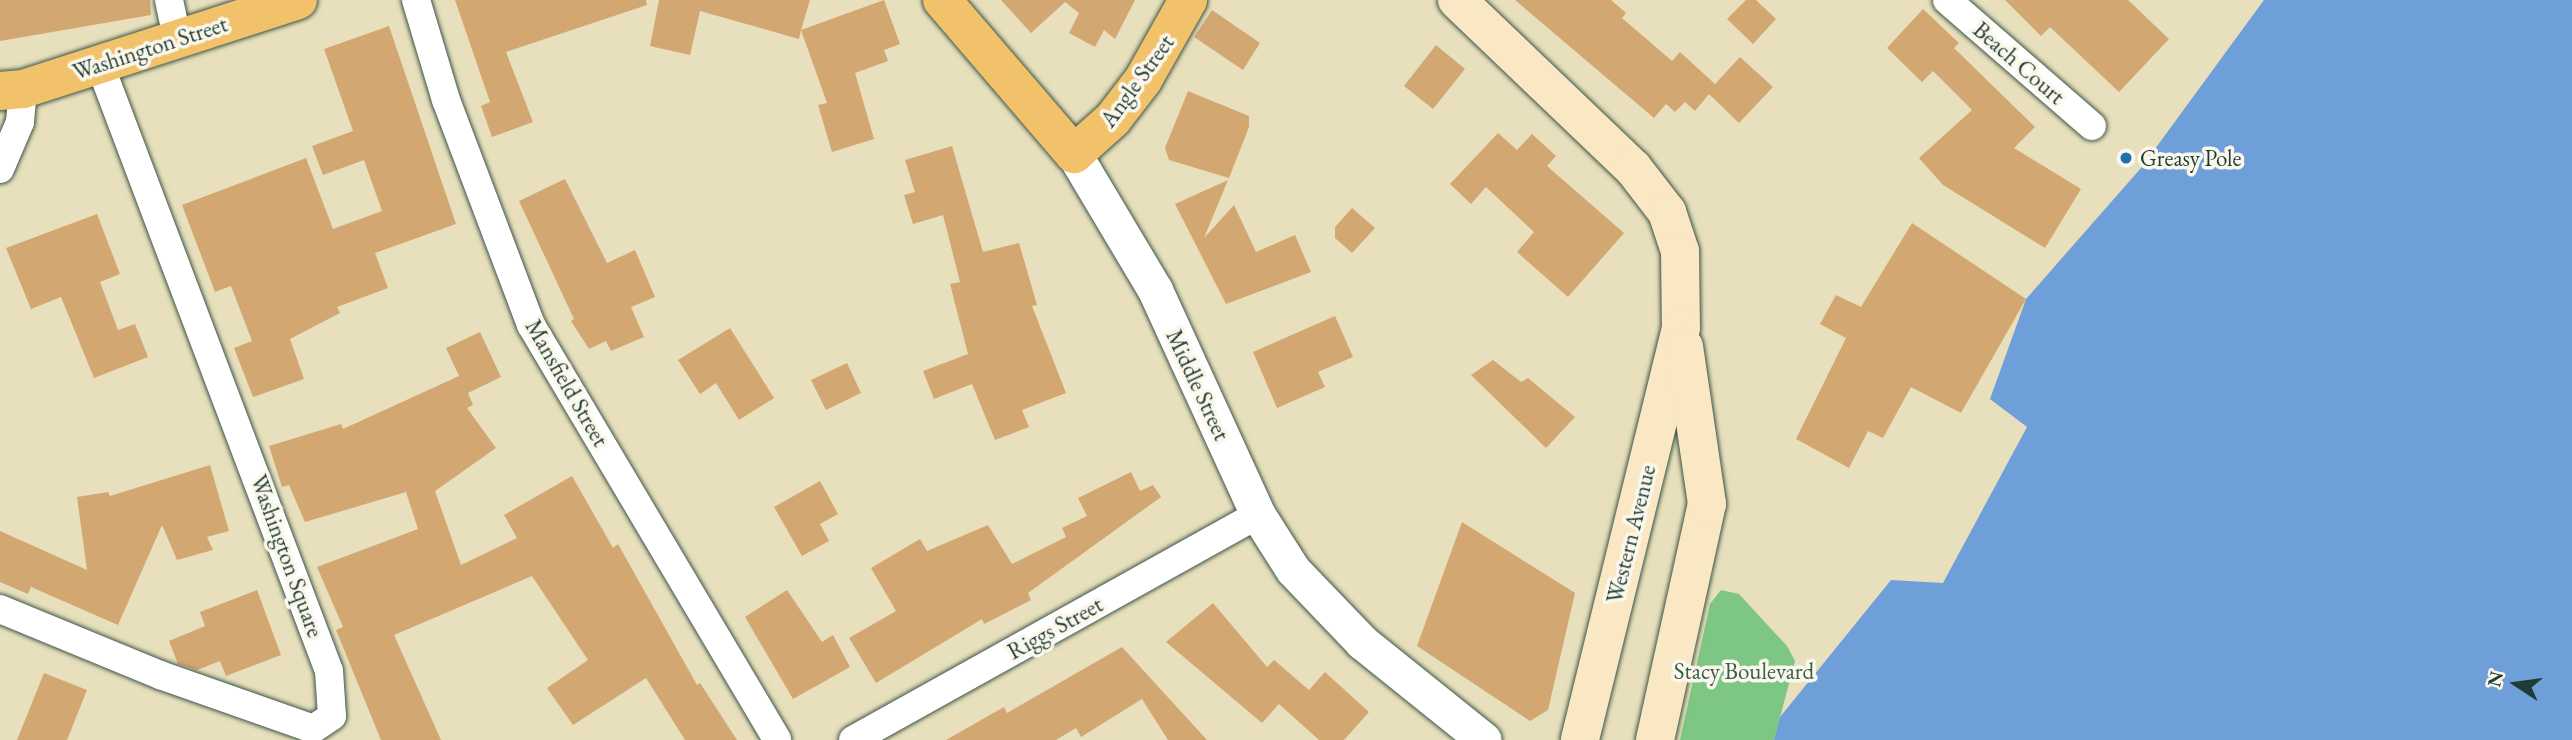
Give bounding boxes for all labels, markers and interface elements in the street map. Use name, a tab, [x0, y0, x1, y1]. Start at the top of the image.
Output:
street label: Washington Street	[69, 10, 231, 86]
street label: Beach Court	[1968, 16, 2070, 110]
street label: Angle Street	[1094, 29, 1180, 133]
place label: Greasy Pole	[2140, 144, 2242, 172]
marker: Greasy Pole	[2118, 150, 2134, 166]
street label: Mansfield Street	[520, 315, 614, 451]
street label: Middle Street	[1160, 325, 1236, 445]
street label: Western Avenue	[1600, 462, 1662, 606]
street label: Washington Square	[245, 471, 329, 641]
street label: Riggs Street	[1003, 591, 1107, 665]
north arrow	[2481, 649, 2551, 719]
park label: Stacy Boulevard	[1674, 657, 1814, 685]
text: N	[2481, 669, 2509, 689]

